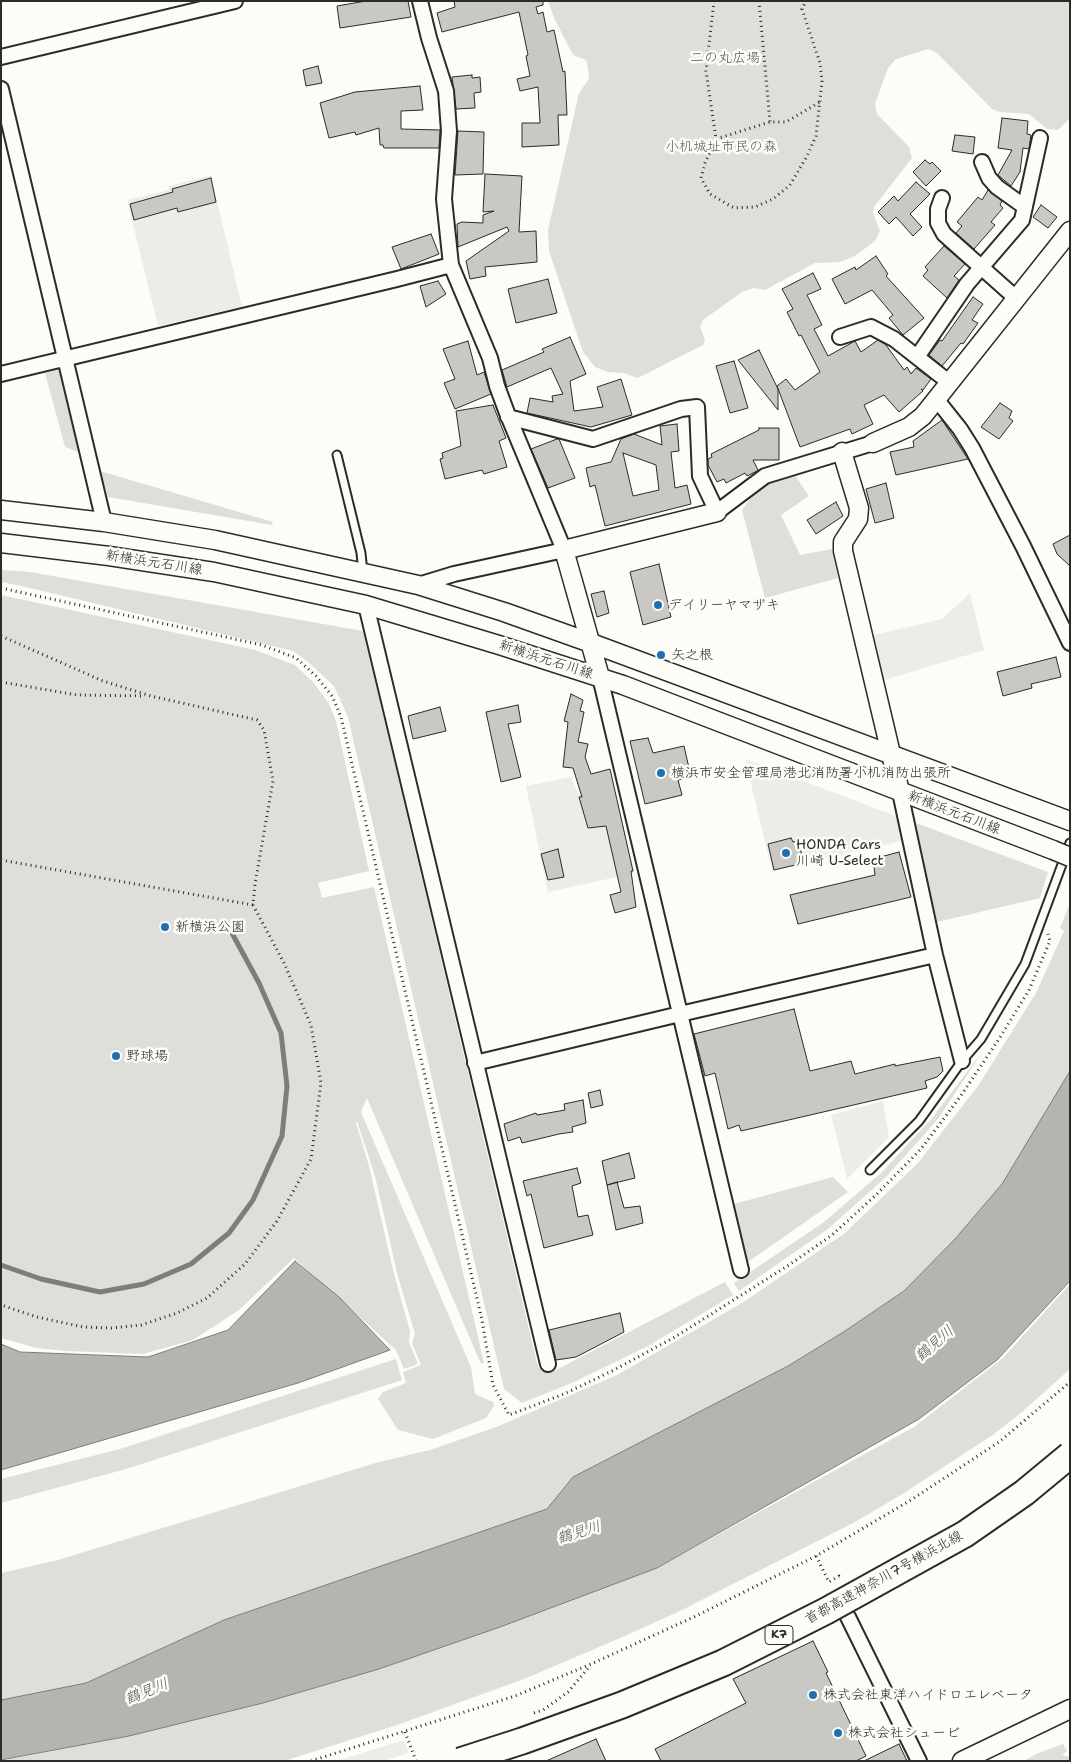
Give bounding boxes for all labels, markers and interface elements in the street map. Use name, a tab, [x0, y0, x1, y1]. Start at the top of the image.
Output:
park label: 二の丸広場	[690, 50, 760, 66]
park label: 小机城址市民の森	[665, 139, 777, 155]
street label: 新横浜元石川線	[104, 547, 204, 579]
place label: デイリーヤマザキ	[668, 597, 780, 613]
marker: デイリーヤマザキ	[652, 599, 664, 611]
street label: 新横浜元石川線	[497, 637, 595, 683]
place label: 矢之根	[671, 647, 713, 663]
marker: 矢之根	[655, 649, 667, 661]
place label: 横浜市安全管理局港北消防署小机消防出張所	[671, 765, 951, 781]
marker: 横浜市安全管理局港北消防署小机消防出張所	[655, 767, 667, 779]
street label: 新横浜元石川線	[905, 788, 1003, 838]
place label: HONDA Cars 川崎 U-Select	[796, 837, 883, 870]
marker: HONDA Cars 川崎 U-Select	[780, 847, 792, 859]
place label: 新横浜公園	[175, 919, 245, 935]
marker: 新横浜公園	[159, 921, 171, 933]
place label: 野球場	[126, 1048, 168, 1064]
marker: 野球場	[110, 1050, 122, 1062]
water label: 鶴見川	[912, 1322, 958, 1366]
water label: 鶴見川	[555, 1518, 603, 1548]
street label: 首都高速神奈川7号横浜北線	[802, 1528, 966, 1628]
road number: K7	[765, 1626, 793, 1644]
water label: 鶴見川	[123, 1675, 171, 1709]
place label: 株式会社東洋ハイドロエレベータ	[823, 1687, 1033, 1703]
marker: 株式会社東洋ハイドロエレベータ	[807, 1689, 819, 1701]
place label: 株式会社シュービ	[848, 1725, 960, 1741]
marker: 株式会社シュービ	[832, 1727, 844, 1739]

